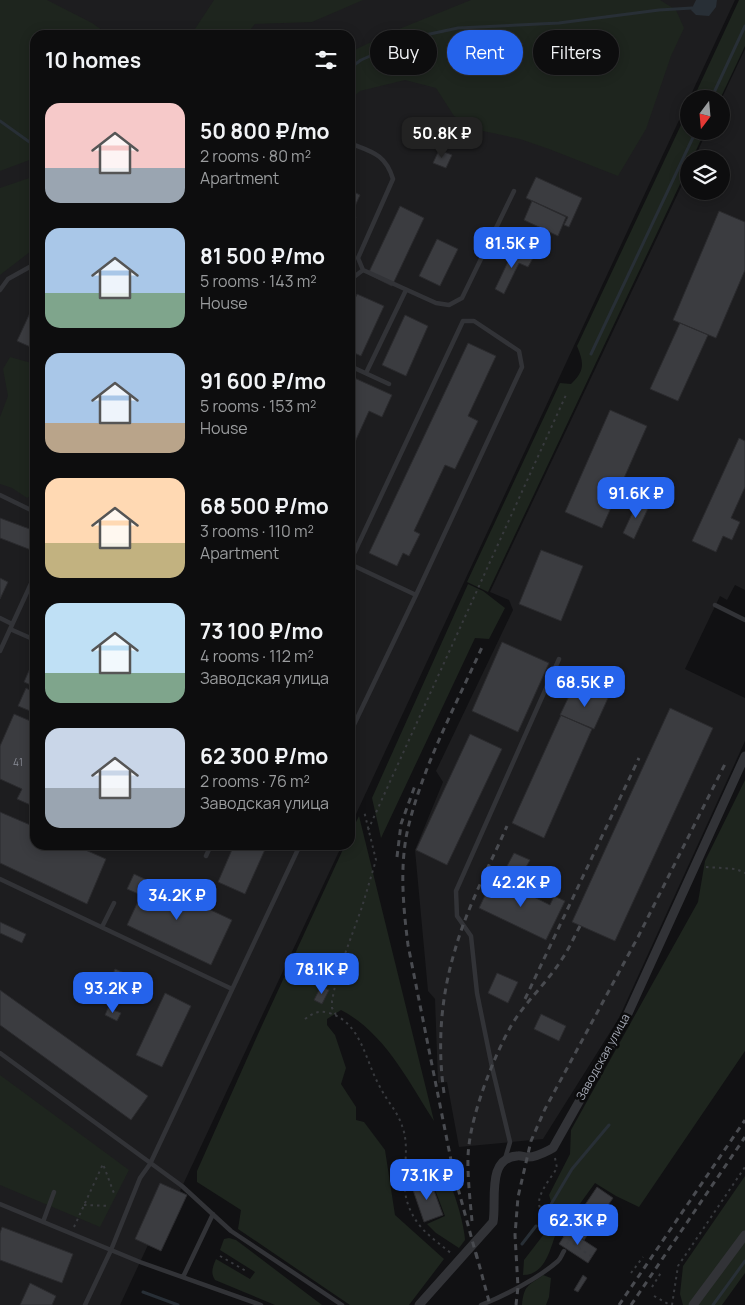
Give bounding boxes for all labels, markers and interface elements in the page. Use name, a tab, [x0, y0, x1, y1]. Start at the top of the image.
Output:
chip: Buy	[370, 30, 437, 75]
chip: Rent	[447, 30, 523, 75]
chip: Filters	[533, 30, 619, 75]
text: 10 homes	[45, 46, 141, 74]
icon: filters	[312, 46, 340, 74]
north arrow	[680, 90, 730, 140]
map controls	[680, 90, 730, 200]
pin: 50.8K ₽	[396, 116, 488, 159]
text: 50 800 ₽/mo	[200, 117, 330, 145]
text: 50.8K ₽	[413, 122, 471, 144]
icon: home	[85, 123, 145, 183]
text: 2 rooms · 80 m²	[200, 145, 311, 167]
button: layers	[680, 150, 730, 200]
text: Apartment	[200, 167, 279, 189]
pin: 81.5K ₽	[466, 226, 558, 269]
text: 81.5K ₽	[485, 232, 539, 254]
text: 81 500 ₽/mo	[200, 242, 325, 270]
icon: home	[85, 248, 145, 308]
text: 5 rooms · 143 m²	[200, 270, 317, 292]
text: House	[200, 292, 248, 314]
text: 91 600 ₽/mo	[200, 367, 326, 395]
icon: home	[85, 373, 145, 433]
text: 5 rooms · 153 m²	[200, 395, 316, 417]
text: House	[200, 417, 248, 439]
pin: 91.6K ₽	[590, 476, 682, 519]
text: 91.6K ₽	[608, 482, 664, 504]
text: 68 500 ₽/mo	[200, 492, 329, 520]
icon: home	[85, 498, 145, 558]
text: 3 rooms · 110 m²	[200, 520, 314, 542]
text: Apartment	[200, 542, 279, 564]
text: 73 100 ₽/mo	[200, 617, 323, 645]
icon: home	[85, 623, 145, 683]
text: 4 rooms · 112 m²	[200, 645, 314, 667]
pin: 68.5K ₽	[539, 666, 631, 708]
text: Заводская улица	[200, 667, 329, 689]
text: 68.5K ₽	[556, 671, 614, 693]
text: 62 300 ₽/mo	[200, 742, 328, 770]
icon: home	[85, 748, 145, 808]
house number: 41	[13, 755, 23, 769]
text: 2 rooms · 76 m²	[200, 770, 310, 792]
text: Заводская улица	[200, 792, 329, 814]
pin: 42.2K ₽	[475, 866, 567, 908]
text: 42.2K ₽	[492, 871, 550, 893]
pin: 34.2K ₽	[131, 878, 223, 921]
text: 34.2K ₽	[148, 884, 206, 906]
pin: 78.1K ₽	[276, 952, 368, 995]
text: 78.1K ₽	[296, 958, 348, 980]
pin: 93.2K ₽	[67, 972, 159, 1014]
text: 93.2K ₽	[84, 977, 142, 999]
street label: Заводская улица	[572, 1010, 633, 1103]
pin: 73.1K ₽	[381, 1158, 473, 1201]
text: 73.1K ₽	[401, 1164, 453, 1186]
pin: 62.3K ₽	[532, 1204, 624, 1246]
text: 62.3K ₽	[549, 1209, 607, 1231]

